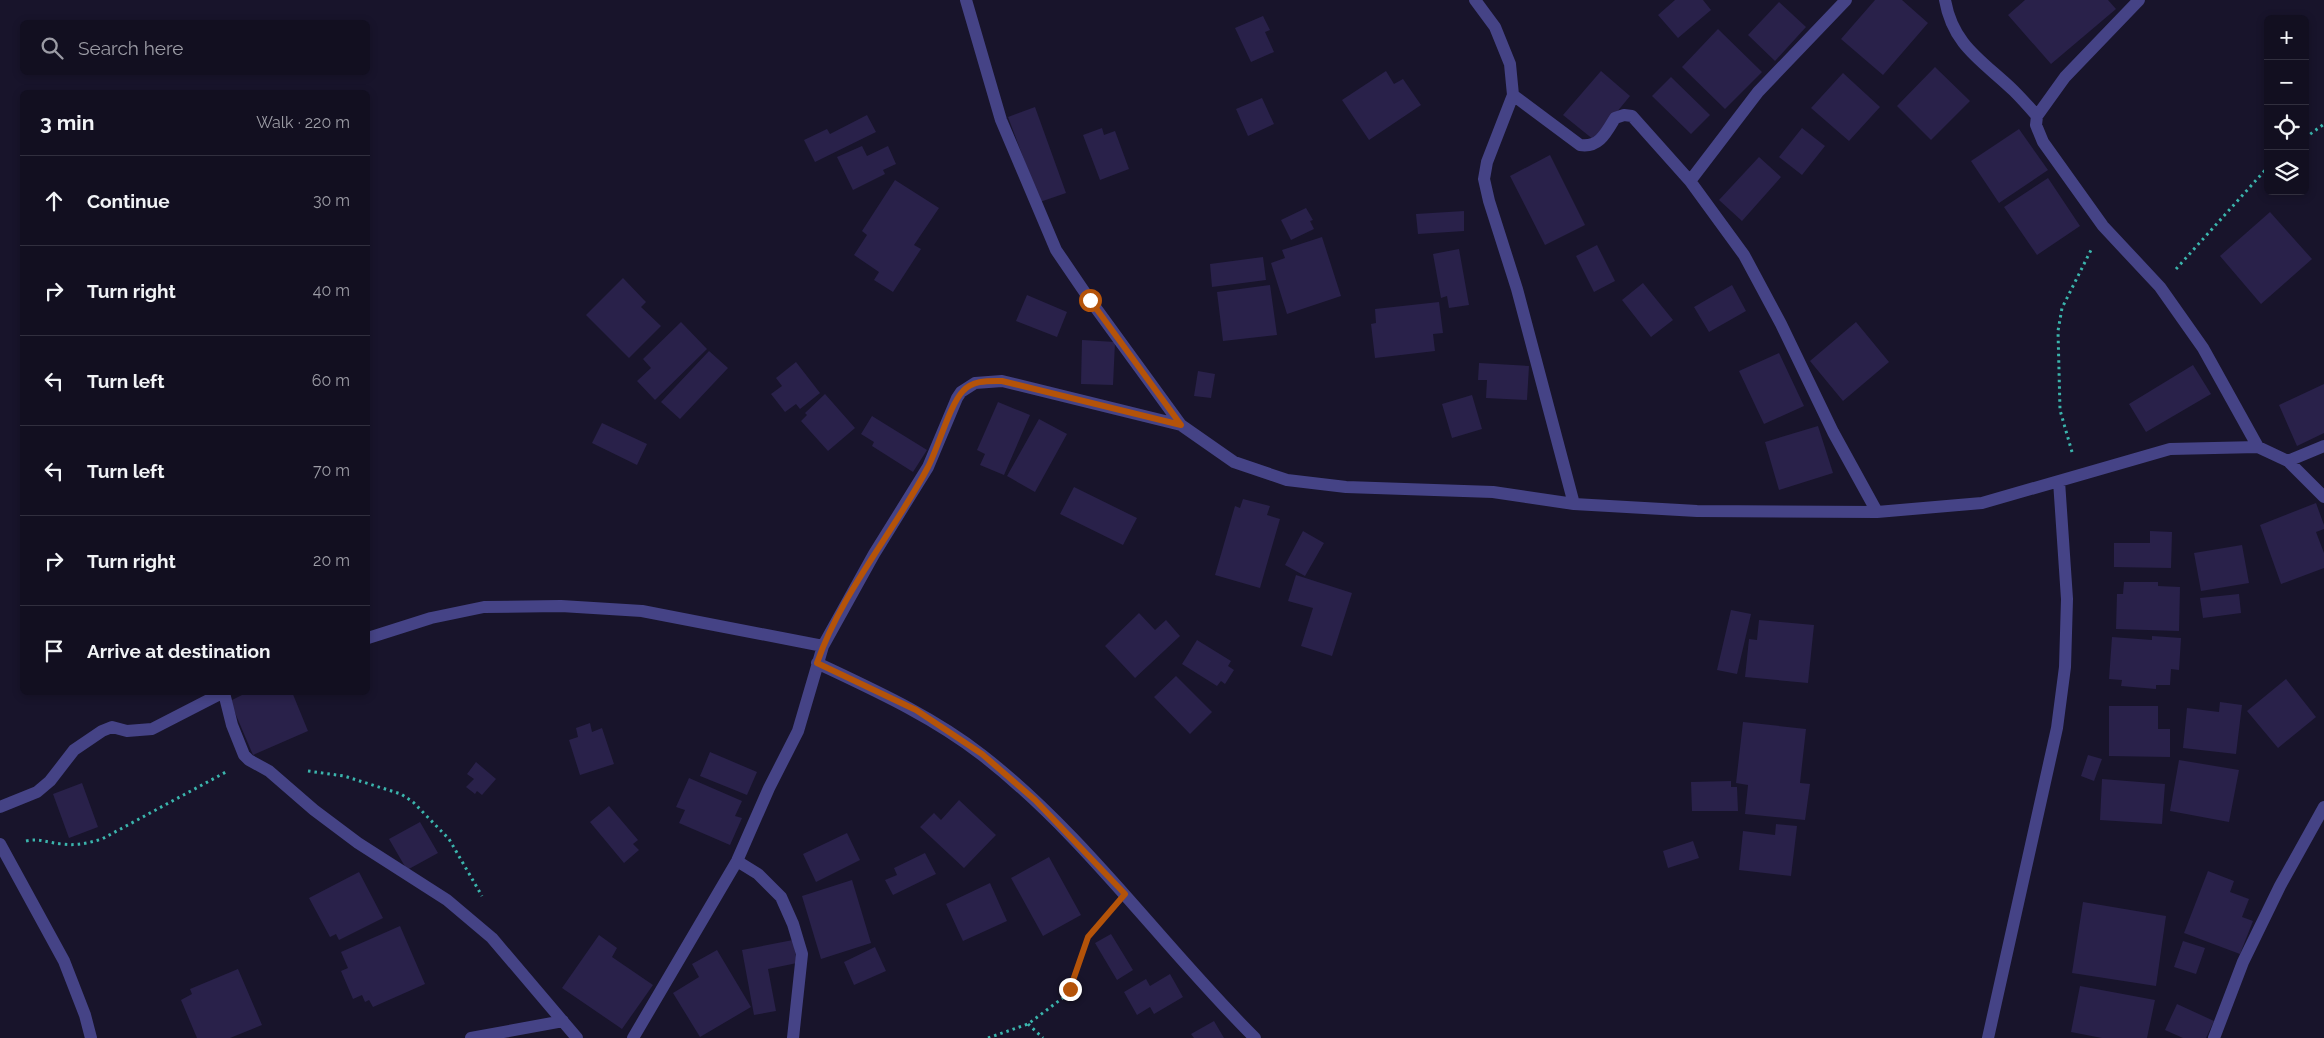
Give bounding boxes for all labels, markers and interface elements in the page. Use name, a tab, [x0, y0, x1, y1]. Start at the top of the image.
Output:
map controls	[2264, 15, 2309, 195]
button: +	[2264, 15, 2309, 60]
search box	[20, 20, 370, 75]
icon: search	[38, 34, 66, 62]
text: Search here	[78, 37, 184, 59]
button: −	[2264, 60, 2309, 105]
button: locate	[2264, 105, 2309, 150]
text: 3 min	[40, 110, 94, 135]
text: Walk · 220 m	[256, 113, 350, 132]
button: layers	[2264, 150, 2309, 195]
icon: ahead	[40, 187, 68, 215]
text: Continue	[87, 190, 170, 212]
text: 30 m	[313, 191, 350, 210]
icon: right	[40, 277, 68, 305]
text: Turn right	[87, 280, 176, 302]
text: 40 m	[313, 281, 350, 300]
route start	[1079, 289, 1102, 312]
icon: left	[40, 367, 68, 395]
text: Turn left	[87, 370, 164, 392]
text: 60 m	[312, 371, 350, 390]
icon: left	[40, 457, 68, 485]
text: Turn left	[87, 460, 164, 482]
text: 70 m	[313, 461, 350, 480]
icon: right	[40, 547, 68, 575]
text: Turn right	[87, 550, 176, 572]
text: 20 m	[313, 551, 350, 570]
icon: arrive	[40, 637, 68, 665]
text: Arrive at destination	[87, 640, 271, 662]
route end	[1059, 978, 1082, 1001]

